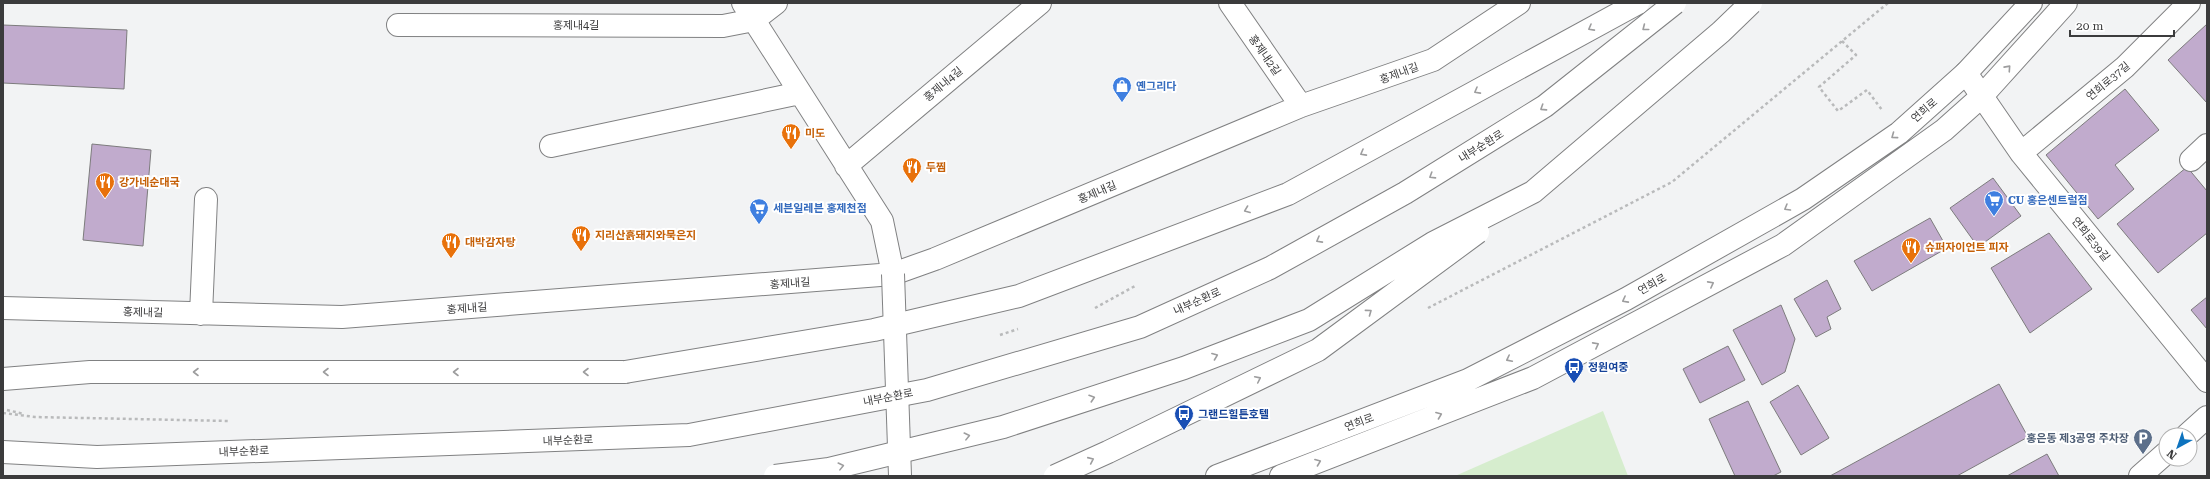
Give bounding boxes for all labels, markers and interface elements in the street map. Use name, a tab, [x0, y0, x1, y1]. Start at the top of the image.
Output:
scale bar	[2070, 12, 2174, 38]
street label: 홍제내4길	[553, 19, 599, 32]
text: 20 m	[2076, 19, 2103, 33]
one-way arrow	[1643, 23, 1650, 30]
one-way arrow	[1588, 24, 1595, 31]
street label: 홍제내2길	[1246, 32, 1283, 78]
street label: 연희로37길	[2084, 59, 2133, 103]
street label: 홍제내길	[1378, 60, 1420, 87]
street label: 홍제내4길	[921, 64, 965, 104]
one-way arrow	[2003, 65, 2010, 73]
shop icon: 옌그리다	[1111, 75, 1133, 103]
place label: 옌그리다	[1136, 80, 1176, 93]
one-way arrow	[1474, 86, 1481, 93]
street label: 연희로	[1909, 96, 1940, 125]
one-way arrow	[1540, 103, 1547, 111]
restaurant icon: 미도	[780, 122, 802, 150]
place label: 미도	[805, 127, 825, 140]
street label: 내부순환로	[1456, 128, 1506, 165]
one-way arrow	[1892, 131, 1899, 138]
one-way arrow	[1360, 148, 1367, 156]
restaurant icon: 두찜	[901, 156, 923, 184]
place label: 두찜	[926, 161, 946, 174]
restaurant icon: 강가네순대국	[94, 171, 116, 199]
one-way arrow	[1429, 171, 1436, 179]
place label: 강가네순대국	[119, 176, 180, 189]
street label: 홍제내길	[1076, 179, 1118, 206]
supermarket icon: CU 홍은센트럴점	[1983, 189, 2005, 217]
place label: CU 홍은센트럴점	[2008, 194, 2088, 207]
supermarket icon: 세븐일레븐 홍제천점	[748, 197, 770, 225]
place label: 세븐일레븐 홍제천점	[773, 202, 867, 215]
one-way arrow	[1784, 204, 1791, 211]
one-way arrow	[1243, 205, 1250, 213]
street label: 연희로39길	[2069, 215, 2112, 264]
restaurant icon: 지리산흙돼지와묵은지	[570, 224, 592, 252]
place label: 지리산흙돼지와묵은지	[595, 229, 696, 242]
restaurant icon: 대박감자탕	[440, 231, 462, 259]
place label: 대박감자탕	[465, 236, 516, 249]
one-way arrow	[1316, 236, 1323, 243]
restaurant icon: 슈퍼자이언트 피자	[1900, 236, 1922, 264]
place label: 슈퍼자이언트 피자	[1925, 241, 2009, 254]
street label: 연희로	[1636, 271, 1669, 298]
street label: 홍제내길	[769, 276, 811, 291]
one-way arrow	[1706, 281, 1714, 289]
street label: 내부순환로	[1171, 285, 1223, 318]
one-way arrow	[1622, 295, 1629, 302]
street label: 홍제내길	[446, 301, 488, 316]
street label: 홍제내길	[123, 305, 163, 320]
one-way arrow	[1365, 310, 1372, 317]
one-way arrow	[1592, 342, 1599, 350]
one-way arrow	[1211, 353, 1218, 361]
one-way arrow	[1506, 354, 1513, 361]
bus stop icon: 정원여중	[1563, 356, 1585, 384]
place label: 정원여중	[1588, 361, 1628, 374]
one-way arrow	[193, 368, 199, 376]
one-way arrow	[323, 368, 329, 376]
one-way arrow	[453, 368, 459, 376]
one-way arrow	[583, 368, 589, 376]
one-way arrow	[1254, 376, 1261, 384]
street label: 내부순환로	[862, 386, 914, 409]
one-way arrow	[1088, 394, 1095, 403]
bus stop icon: 그랜드힐튼호텔	[1173, 403, 1195, 431]
place label: 그랜드힐튼호텔	[1198, 408, 1269, 421]
street label: 연희로	[1343, 411, 1376, 434]
one-way arrow	[1435, 411, 1442, 419]
parking icon: 홍은동 제3공영 주차장	[2132, 427, 2154, 455]
north arrow	[2158, 427, 2198, 467]
one-way arrow	[964, 432, 971, 441]
place label: 홍은동 제3공영 주차장	[2026, 432, 2129, 445]
street label: 내부순환로	[543, 433, 594, 448]
street label: 내부순환로	[219, 444, 270, 459]
text: N	[2164, 446, 2179, 462]
one-way arrow	[1086, 457, 1094, 465]
one-way arrow	[1314, 458, 1321, 466]
one-way arrow	[838, 463, 844, 471]

